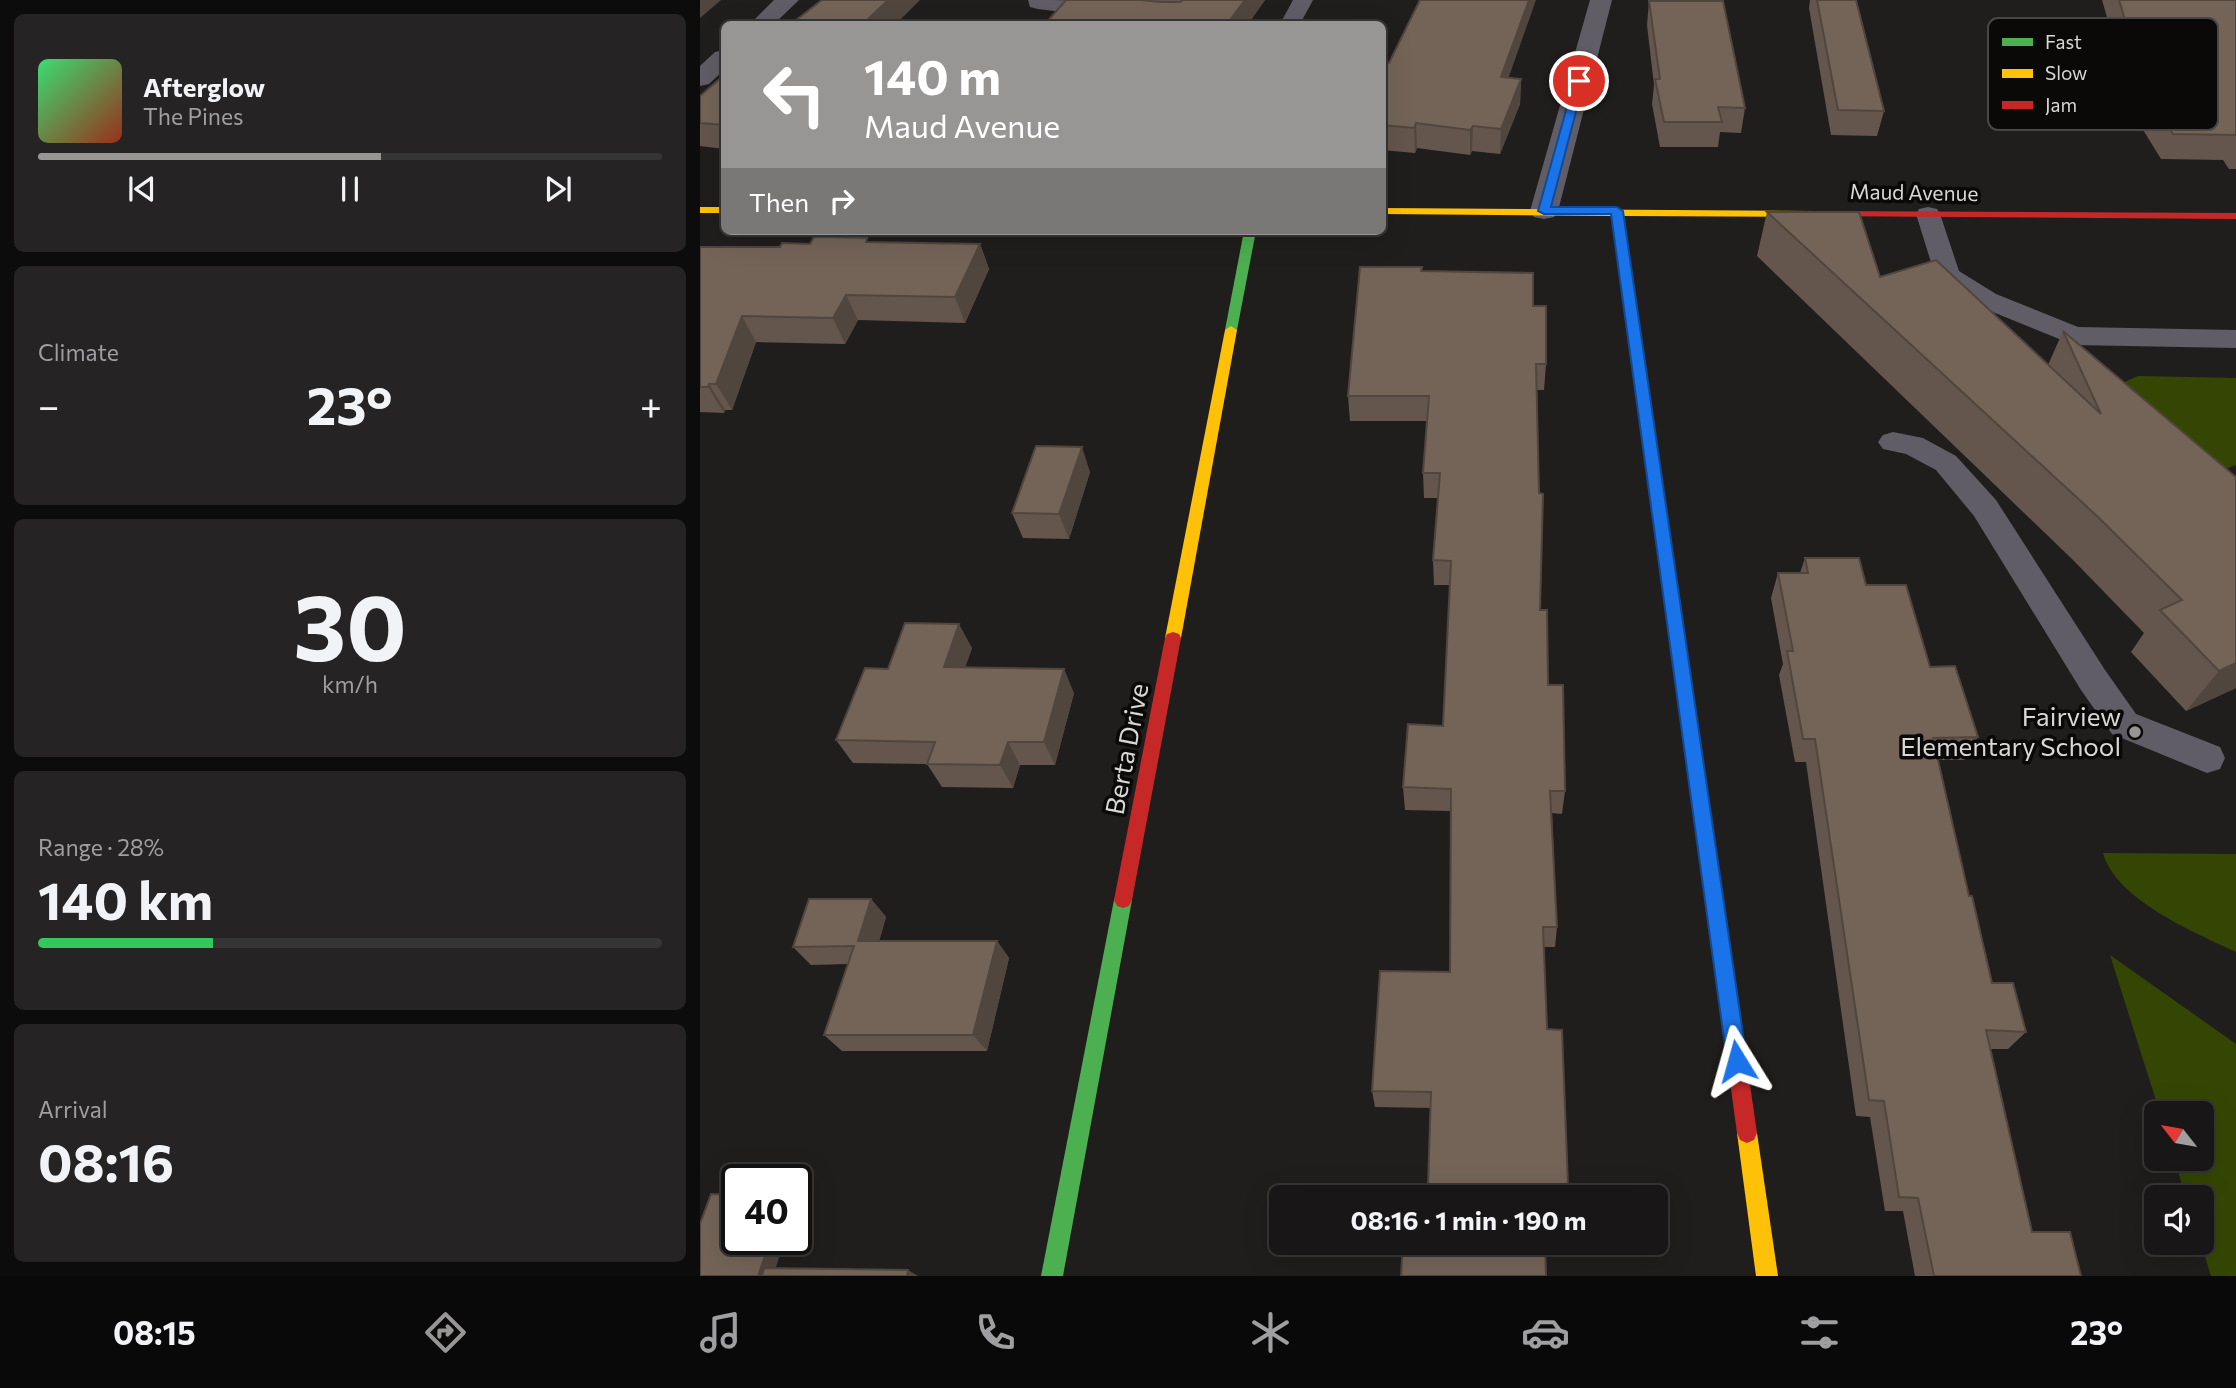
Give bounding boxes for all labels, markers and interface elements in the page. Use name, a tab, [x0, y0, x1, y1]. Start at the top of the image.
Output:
legend	[1988, 18, 2218, 130]
text: Fast	[2045, 30, 2082, 53]
text: 140 m	[864, 45, 1001, 105]
icon: left	[749, 49, 840, 140]
pin	[1549, 51, 1609, 111]
text: Slow	[2045, 61, 2087, 84]
icon: arrive	[1560, 62, 1598, 100]
text: Afterglow	[143, 71, 265, 102]
text: Jam	[2045, 93, 2077, 116]
text: The Pines	[143, 102, 244, 130]
text: Maud Avenue	[864, 105, 1060, 145]
icon: previous	[123, 170, 161, 208]
icon: pause	[331, 170, 369, 208]
icon: next	[539, 170, 577, 208]
street label: Maud Avenue	[1849, 178, 1979, 205]
icon: right	[823, 182, 861, 220]
text: Then	[749, 186, 809, 217]
text: Climate	[38, 338, 119, 366]
text: 23°	[307, 372, 393, 436]
text: −	[38, 381, 60, 428]
text: +	[640, 381, 662, 428]
text: 30	[293, 568, 407, 680]
text: km/h	[322, 670, 378, 698]
street label: Berta Drive	[1098, 681, 1153, 817]
place label: Fairview Elementary School	[1900, 700, 2121, 761]
marker: Fairview Elementary School	[2127, 724, 2143, 740]
text: Range · 28%	[38, 833, 164, 861]
text: 140 km	[38, 867, 213, 931]
position arrow	[1700, 1024, 1774, 1098]
text: Arrival	[38, 1095, 108, 1123]
north arrow	[2144, 1101, 2214, 1171]
map controls	[2144, 1101, 2214, 1255]
text: 08:16	[38, 1129, 174, 1193]
speed limit sign: 40	[721, 1164, 812, 1255]
button: sound	[2144, 1185, 2214, 1255]
text: 08:16 · 1 min · 190 m	[1350, 1204, 1587, 1235]
icon: directions	[421, 1308, 470, 1357]
icon: music	[696, 1308, 745, 1357]
icon: phone	[971, 1308, 1020, 1357]
icon: climate	[1246, 1308, 1295, 1357]
icon: car	[1521, 1308, 1570, 1357]
icon: filters	[1795, 1308, 1844, 1357]
text: 08:15	[113, 1312, 196, 1352]
text: 23°	[2070, 1312, 2123, 1352]

